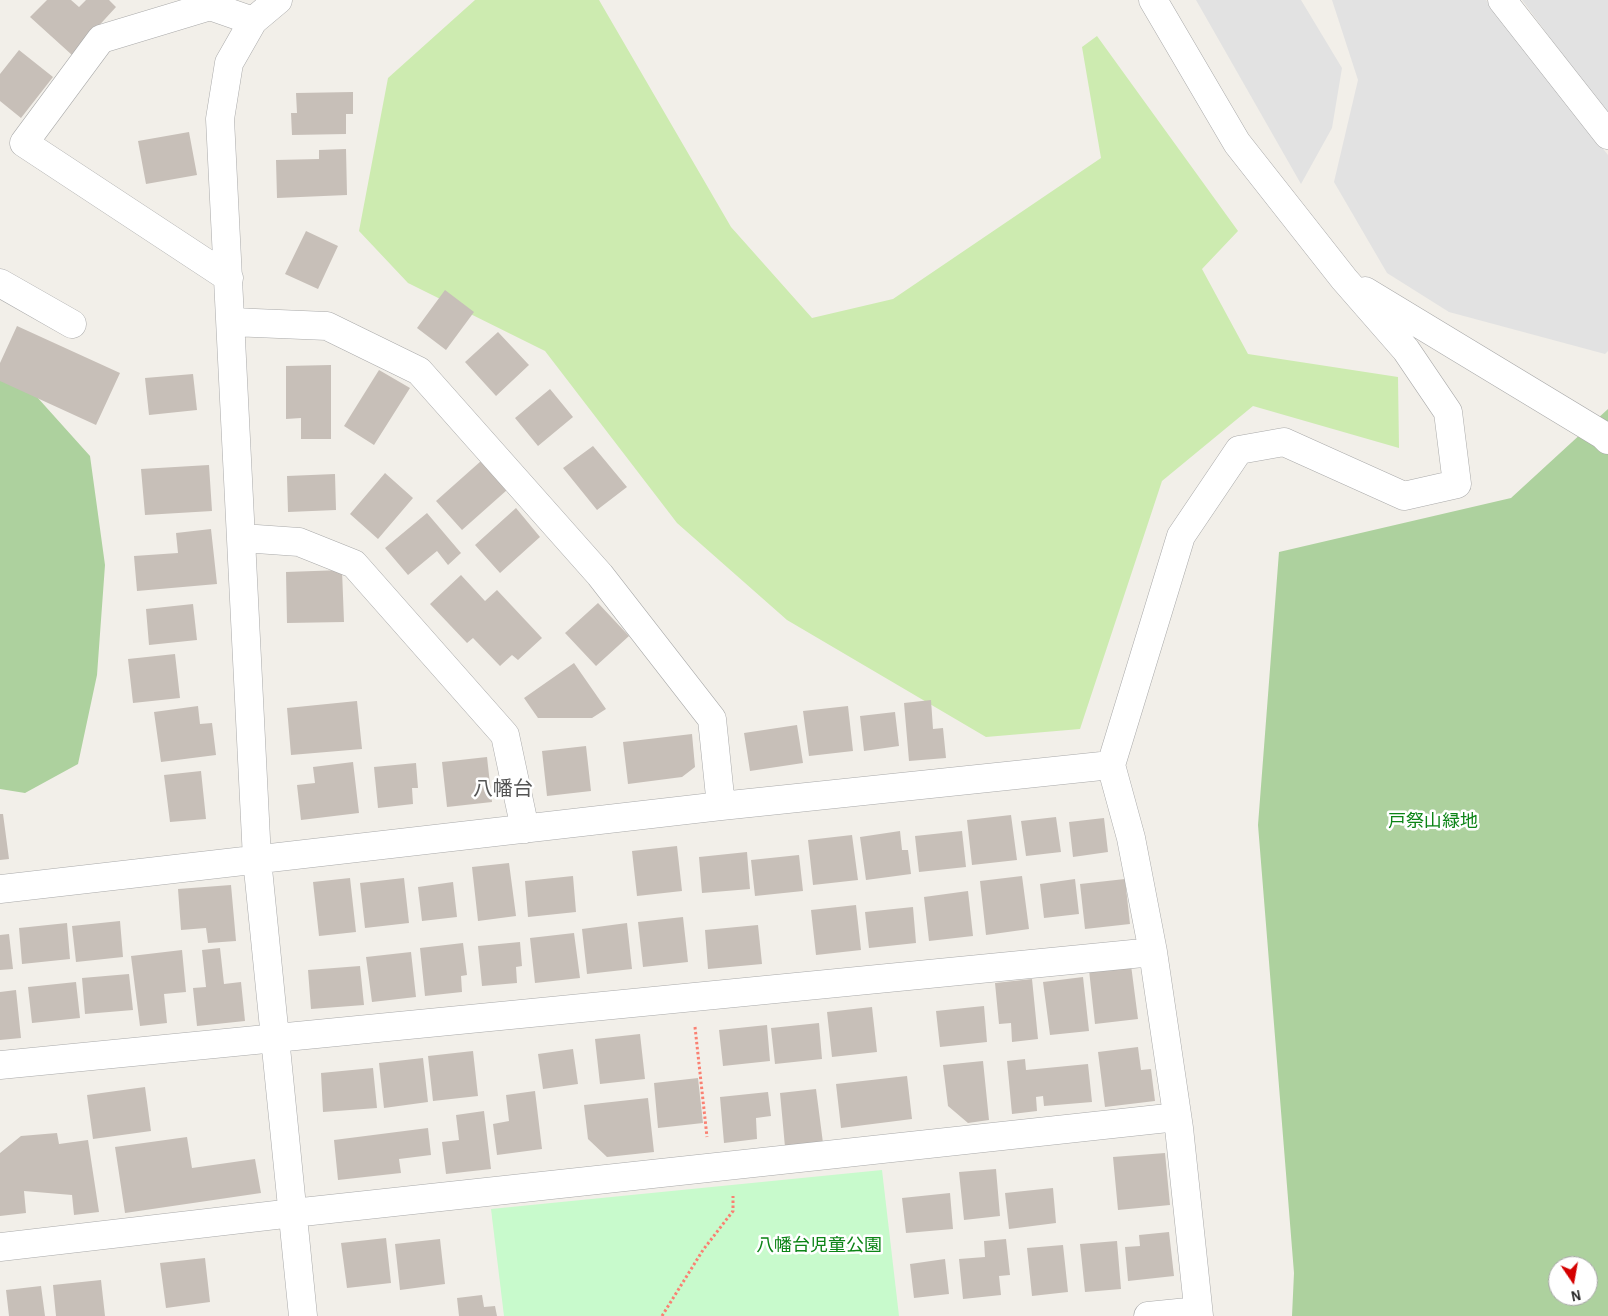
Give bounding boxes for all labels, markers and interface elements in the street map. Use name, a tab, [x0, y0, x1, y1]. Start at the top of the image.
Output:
district label: 八幡台	[473, 777, 533, 801]
park label: 戸祭山緑地	[1388, 811, 1478, 833]
park label: 八幡台児童公園	[756, 1235, 882, 1257]
north arrow	[1548, 1256, 1598, 1306]
text: N	[1570, 1287, 1582, 1303]

